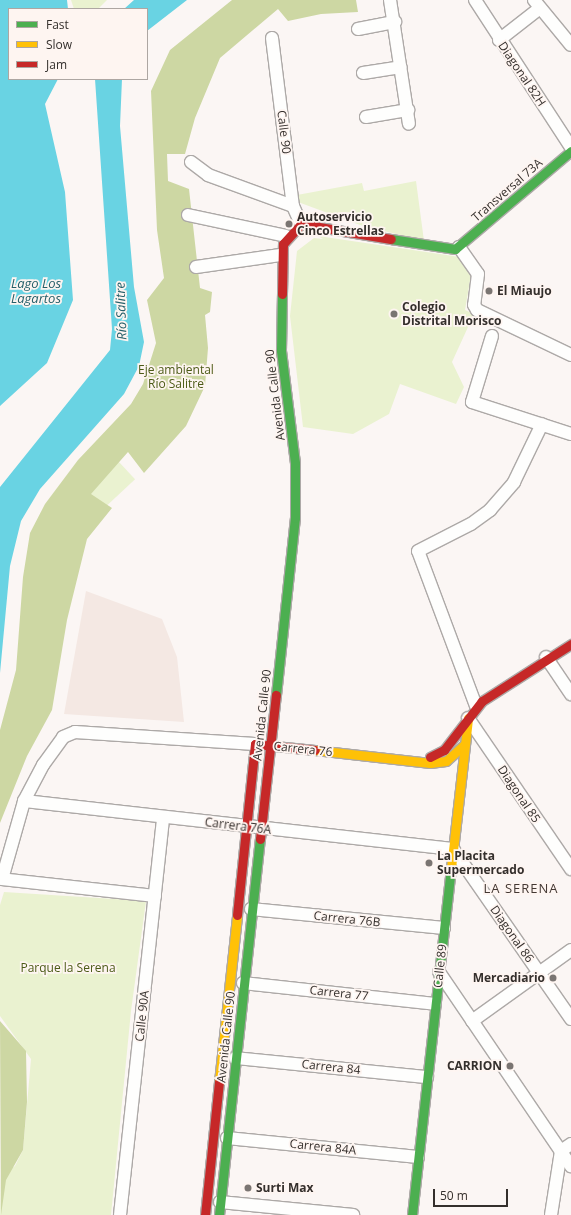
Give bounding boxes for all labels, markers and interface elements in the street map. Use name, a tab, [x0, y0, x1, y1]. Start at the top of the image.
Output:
legend	[8, 8, 148, 80]
text: Fast	[46, 16, 69, 33]
text: Slow	[46, 36, 72, 53]
street label: Diagonal 82H	[495, 39, 549, 109]
text: Jam	[46, 56, 67, 73]
street label: Calle 90	[274, 109, 294, 155]
street label: Transversal 73A	[469, 155, 545, 225]
place label: Autoservicio Cinco Estrellas	[297, 210, 384, 238]
marker: Autoservicio Cinco Estrellas	[284, 219, 294, 229]
water label: Lago Los Lagartos	[11, 276, 61, 307]
water label: Río Salitre	[112, 282, 130, 340]
place label: El Miaujo	[497, 284, 552, 298]
marker: El Miaujo	[484, 286, 494, 296]
place label: Colegio Distrital Morisco	[402, 300, 501, 328]
marker: Colegio Distrital Morisco	[389, 309, 399, 319]
street label: Avenida Calle 90	[262, 349, 288, 441]
park label: Eje ambiental Río Salitre	[138, 363, 214, 391]
street label: Avenida Calle 90	[250, 669, 274, 761]
street label: Carrera 76	[273, 739, 333, 759]
street label: Diagonal 85	[495, 763, 543, 825]
street label: Carrera 76A	[204, 815, 272, 837]
place label: La Placita Supermercado	[437, 849, 524, 877]
marker: La Placita Supermercado	[424, 858, 434, 868]
district label: LA SERENA	[484, 880, 558, 896]
street label: Diagonal 86	[487, 903, 537, 965]
street label: Carrera 76B	[313, 908, 381, 930]
street label: Calle 89	[431, 943, 449, 989]
park label: Parque la Serena	[20, 961, 116, 975]
place label: Mercadiario	[473, 971, 545, 985]
marker: Mercadiario	[548, 973, 558, 983]
street label: Carrera 77	[309, 983, 369, 1003]
street label: Calle 90A	[132, 990, 152, 1042]
street label: Avenida Calle 90	[214, 991, 238, 1083]
street label: Carrera 84	[301, 1057, 361, 1077]
place label: CARRION	[447, 1059, 502, 1073]
marker: CARRION	[505, 1061, 515, 1071]
street label: Carrera 84A	[289, 1136, 357, 1158]
place label: Surti Max	[256, 1181, 313, 1195]
scale bar	[435, 1181, 510, 1207]
marker: Surti Max	[243, 1183, 253, 1193]
text: 50 m	[440, 1187, 468, 1204]

